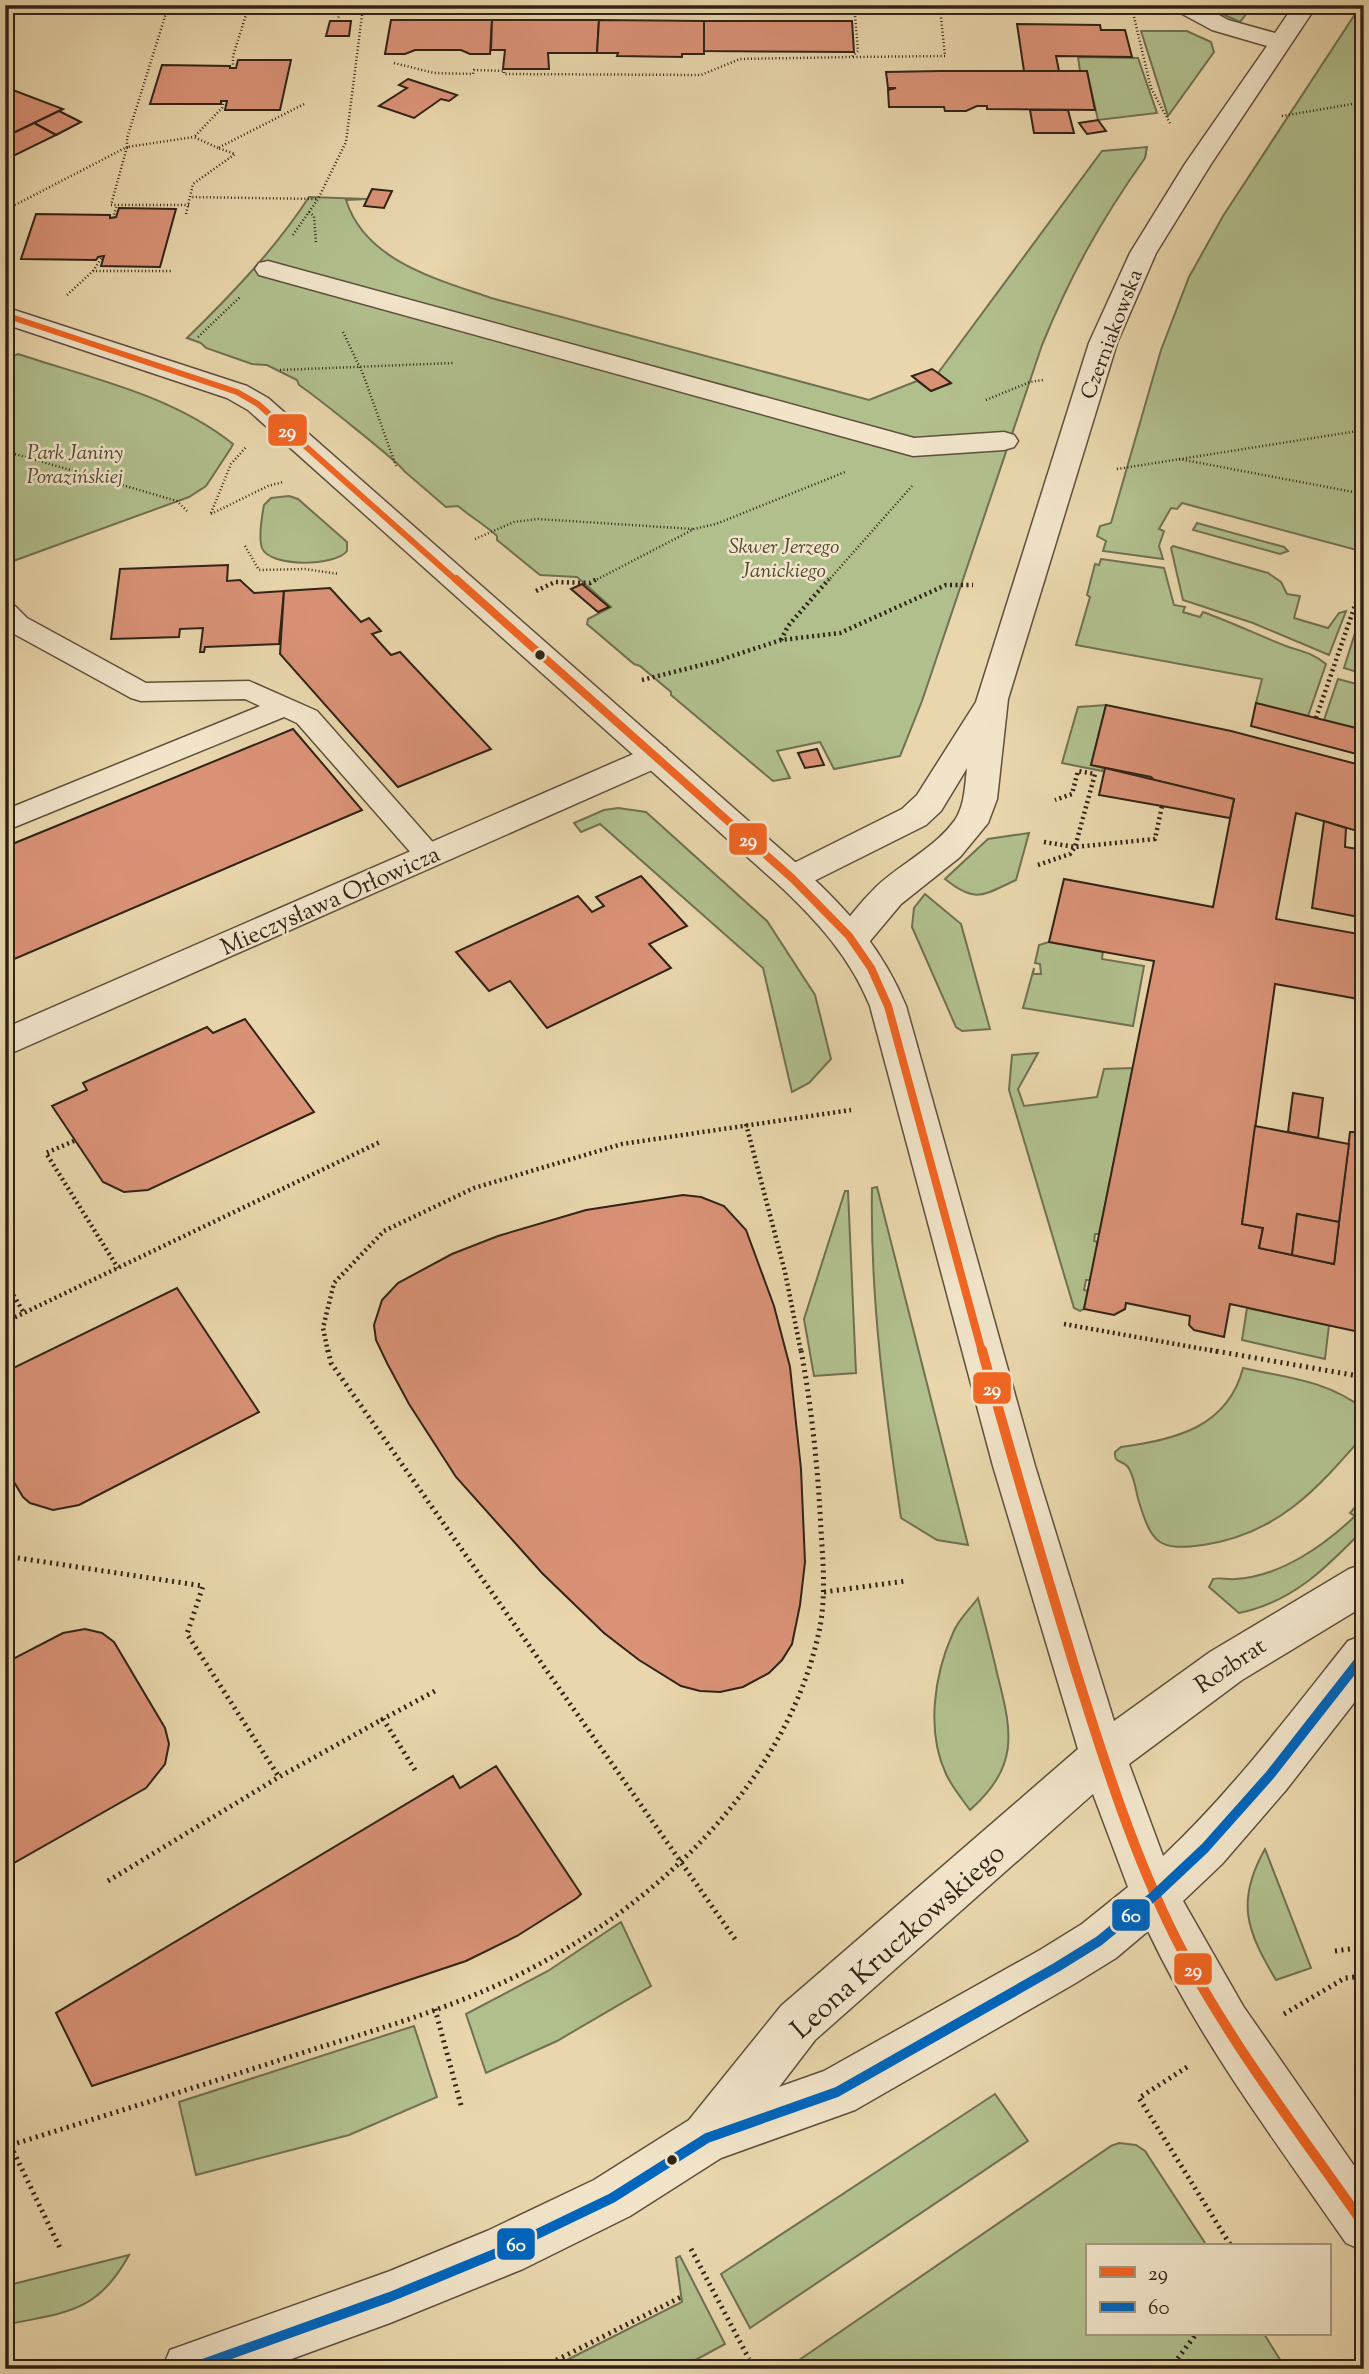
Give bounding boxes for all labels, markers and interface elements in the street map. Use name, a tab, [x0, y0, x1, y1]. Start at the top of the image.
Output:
street label: Czerniakowska	[1074, 265, 1152, 404]
line badge: 29	[267, 413, 308, 447]
text: 29	[278, 419, 296, 446]
park label: Park Janiny Porazińskiej	[27, 439, 123, 493]
park label: Skwer Jerzego Janickiego	[729, 533, 839, 587]
unlabelled marker	[533, 648, 547, 662]
line badge: 29	[728, 822, 768, 856]
text: 29	[739, 828, 757, 855]
street label: Mieczysława Orłowicza	[216, 838, 446, 966]
line badge: 29	[972, 1371, 1012, 1405]
text: 29	[983, 1377, 1001, 1404]
street label: Rozbrat	[1189, 1630, 1274, 1703]
street label: Leona Kruczkowskiego	[783, 1835, 1015, 2050]
line badge: 60	[1111, 1898, 1151, 1932]
text: 60	[1121, 1904, 1141, 1931]
line badge: 29	[1173, 1952, 1213, 1986]
text: 29	[1184, 1958, 1202, 1985]
unlabelled marker	[665, 2153, 679, 2167]
line badge: 60	[496, 2227, 536, 2261]
text: 60	[506, 2233, 526, 2260]
legend	[1086, 2244, 1330, 2336]
text: 29	[1148, 2260, 1168, 2290]
text: 60	[1148, 2294, 1170, 2324]

